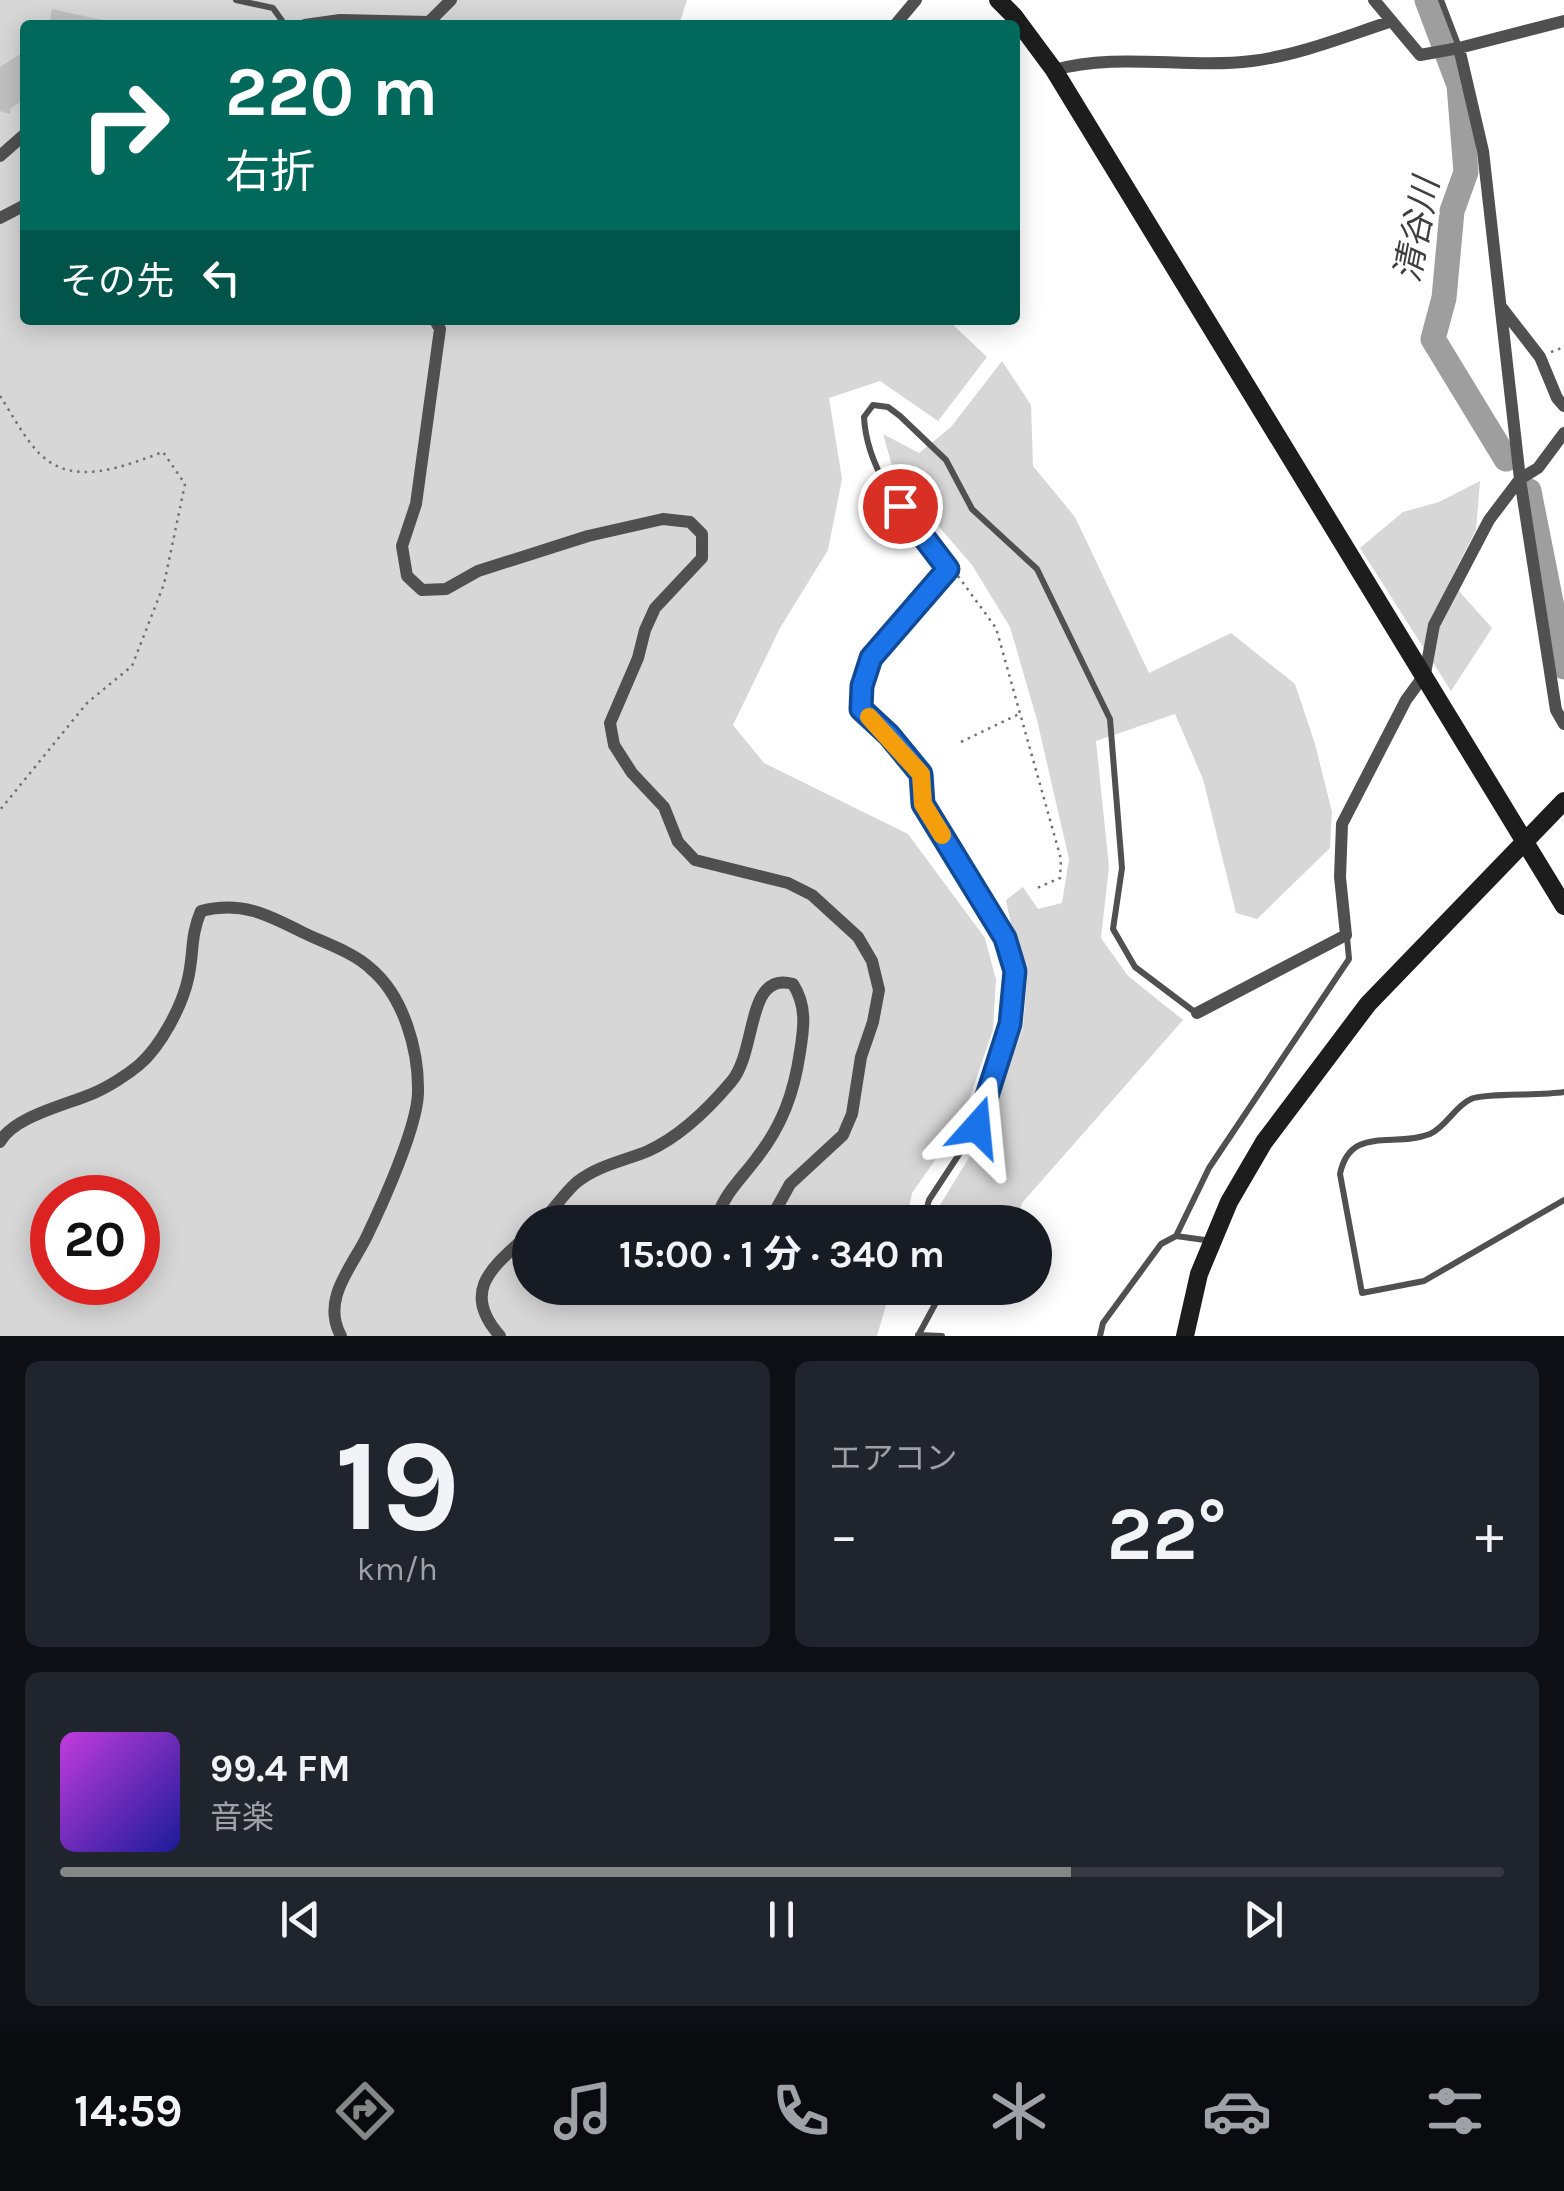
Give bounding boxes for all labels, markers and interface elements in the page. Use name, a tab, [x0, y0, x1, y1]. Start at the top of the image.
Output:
text: 220 m	[225, 51, 438, 133]
icon: right	[60, 60, 190, 190]
text: 右折	[225, 146, 315, 198]
water label: 清谷川	[1387, 171, 1448, 285]
icon: left	[194, 250, 249, 305]
text: その先	[60, 259, 174, 304]
pin	[858, 464, 943, 549]
icon: arrive	[873, 479, 928, 534]
position arrow	[925, 1075, 1029, 1179]
speed limit sign: 20	[30, 1175, 160, 1305]
text: 15:00 · 1 分 · 340 m	[619, 1232, 945, 1277]
text: 19	[334, 1410, 460, 1562]
text: エアコン	[830, 1440, 958, 1477]
text: 22°	[1107, 1490, 1227, 1578]
text: −	[830, 1503, 858, 1567]
text: +	[1475, 1503, 1504, 1567]
text: km/h	[357, 1551, 438, 1588]
text: 99.4 FM	[210, 1746, 351, 1791]
text: 音楽	[210, 1799, 274, 1836]
icon: previous	[273, 1892, 328, 1947]
icon: pause	[754, 1892, 809, 1947]
icon: next	[1236, 1892, 1291, 1947]
icon: directions	[330, 2076, 400, 2146]
icon: music	[548, 2076, 618, 2146]
icon: phone	[766, 2076, 836, 2146]
icon: climate	[984, 2076, 1054, 2146]
icon: car	[1202, 2076, 1272, 2146]
icon: filters	[1420, 2076, 1490, 2146]
text: 14:59	[74, 2085, 183, 2137]

